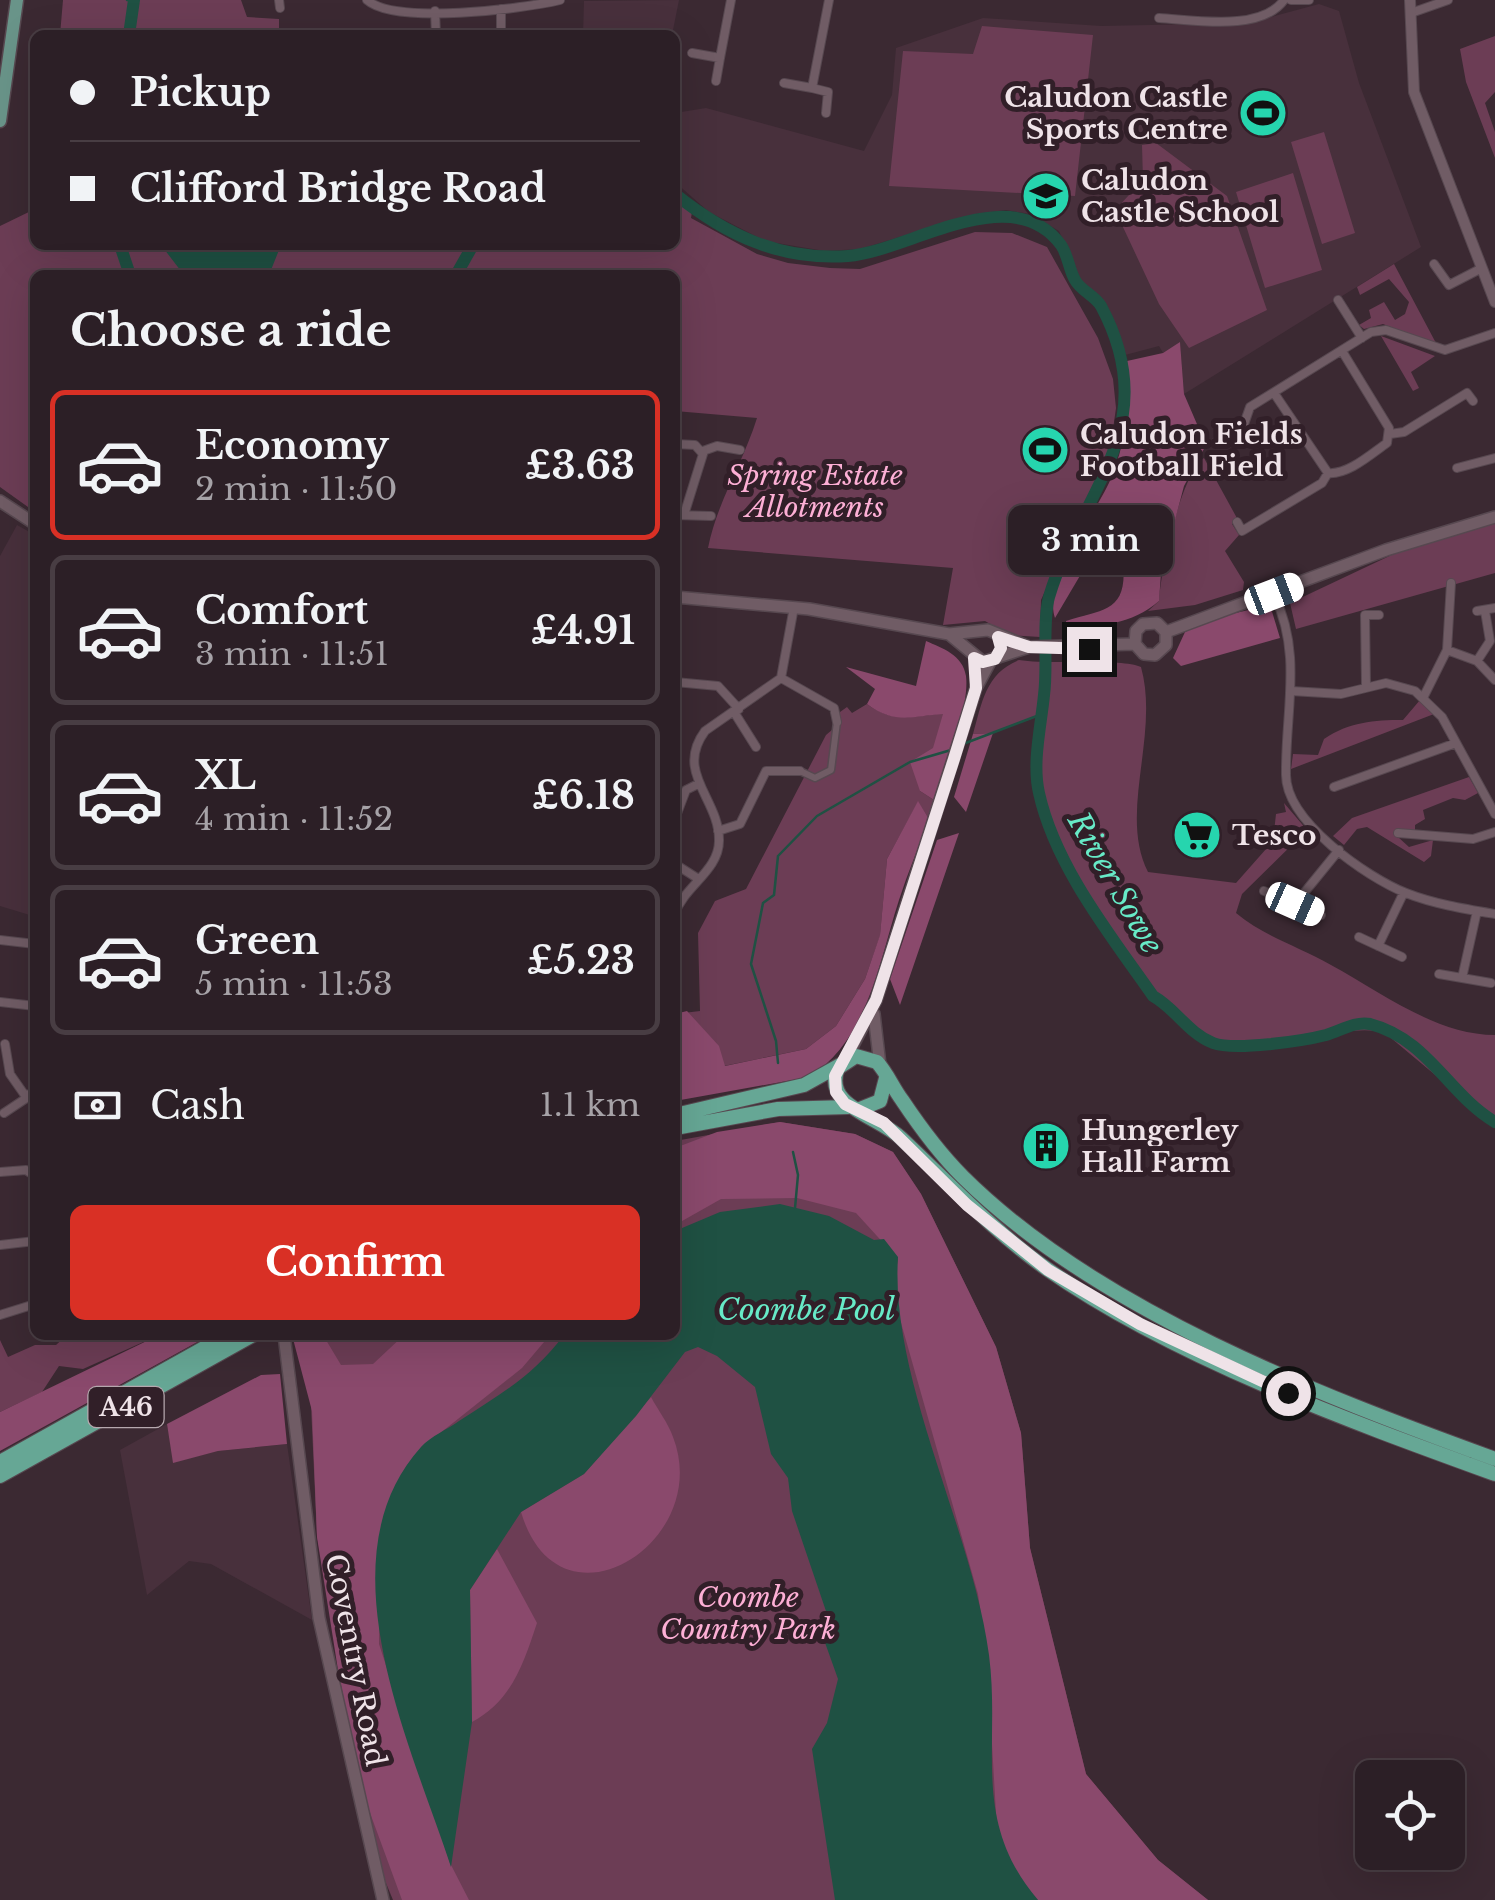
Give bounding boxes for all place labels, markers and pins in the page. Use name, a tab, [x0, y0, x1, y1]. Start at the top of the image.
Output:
place label: Caludon Castle Sports Centre	[1004, 80, 1228, 147]
sports icon: Caludon Castle Sports Centre	[1237, 87, 1289, 139]
place label: Caludon Castle School	[1081, 163, 1279, 230]
school or university icon: Caludon Castle School	[1020, 170, 1072, 222]
place label: Caludon Fields Football Field	[1080, 417, 1303, 484]
sports icon: Caludon Fields Football Field	[1019, 424, 1071, 476]
supermarket icon: Tesco	[1171, 809, 1223, 861]
place label: Tesco	[1232, 818, 1317, 853]
place label: Hungerley Hall Farm	[1081, 1113, 1239, 1180]
building icon: Hungerley Hall Farm	[1020, 1120, 1072, 1172]

